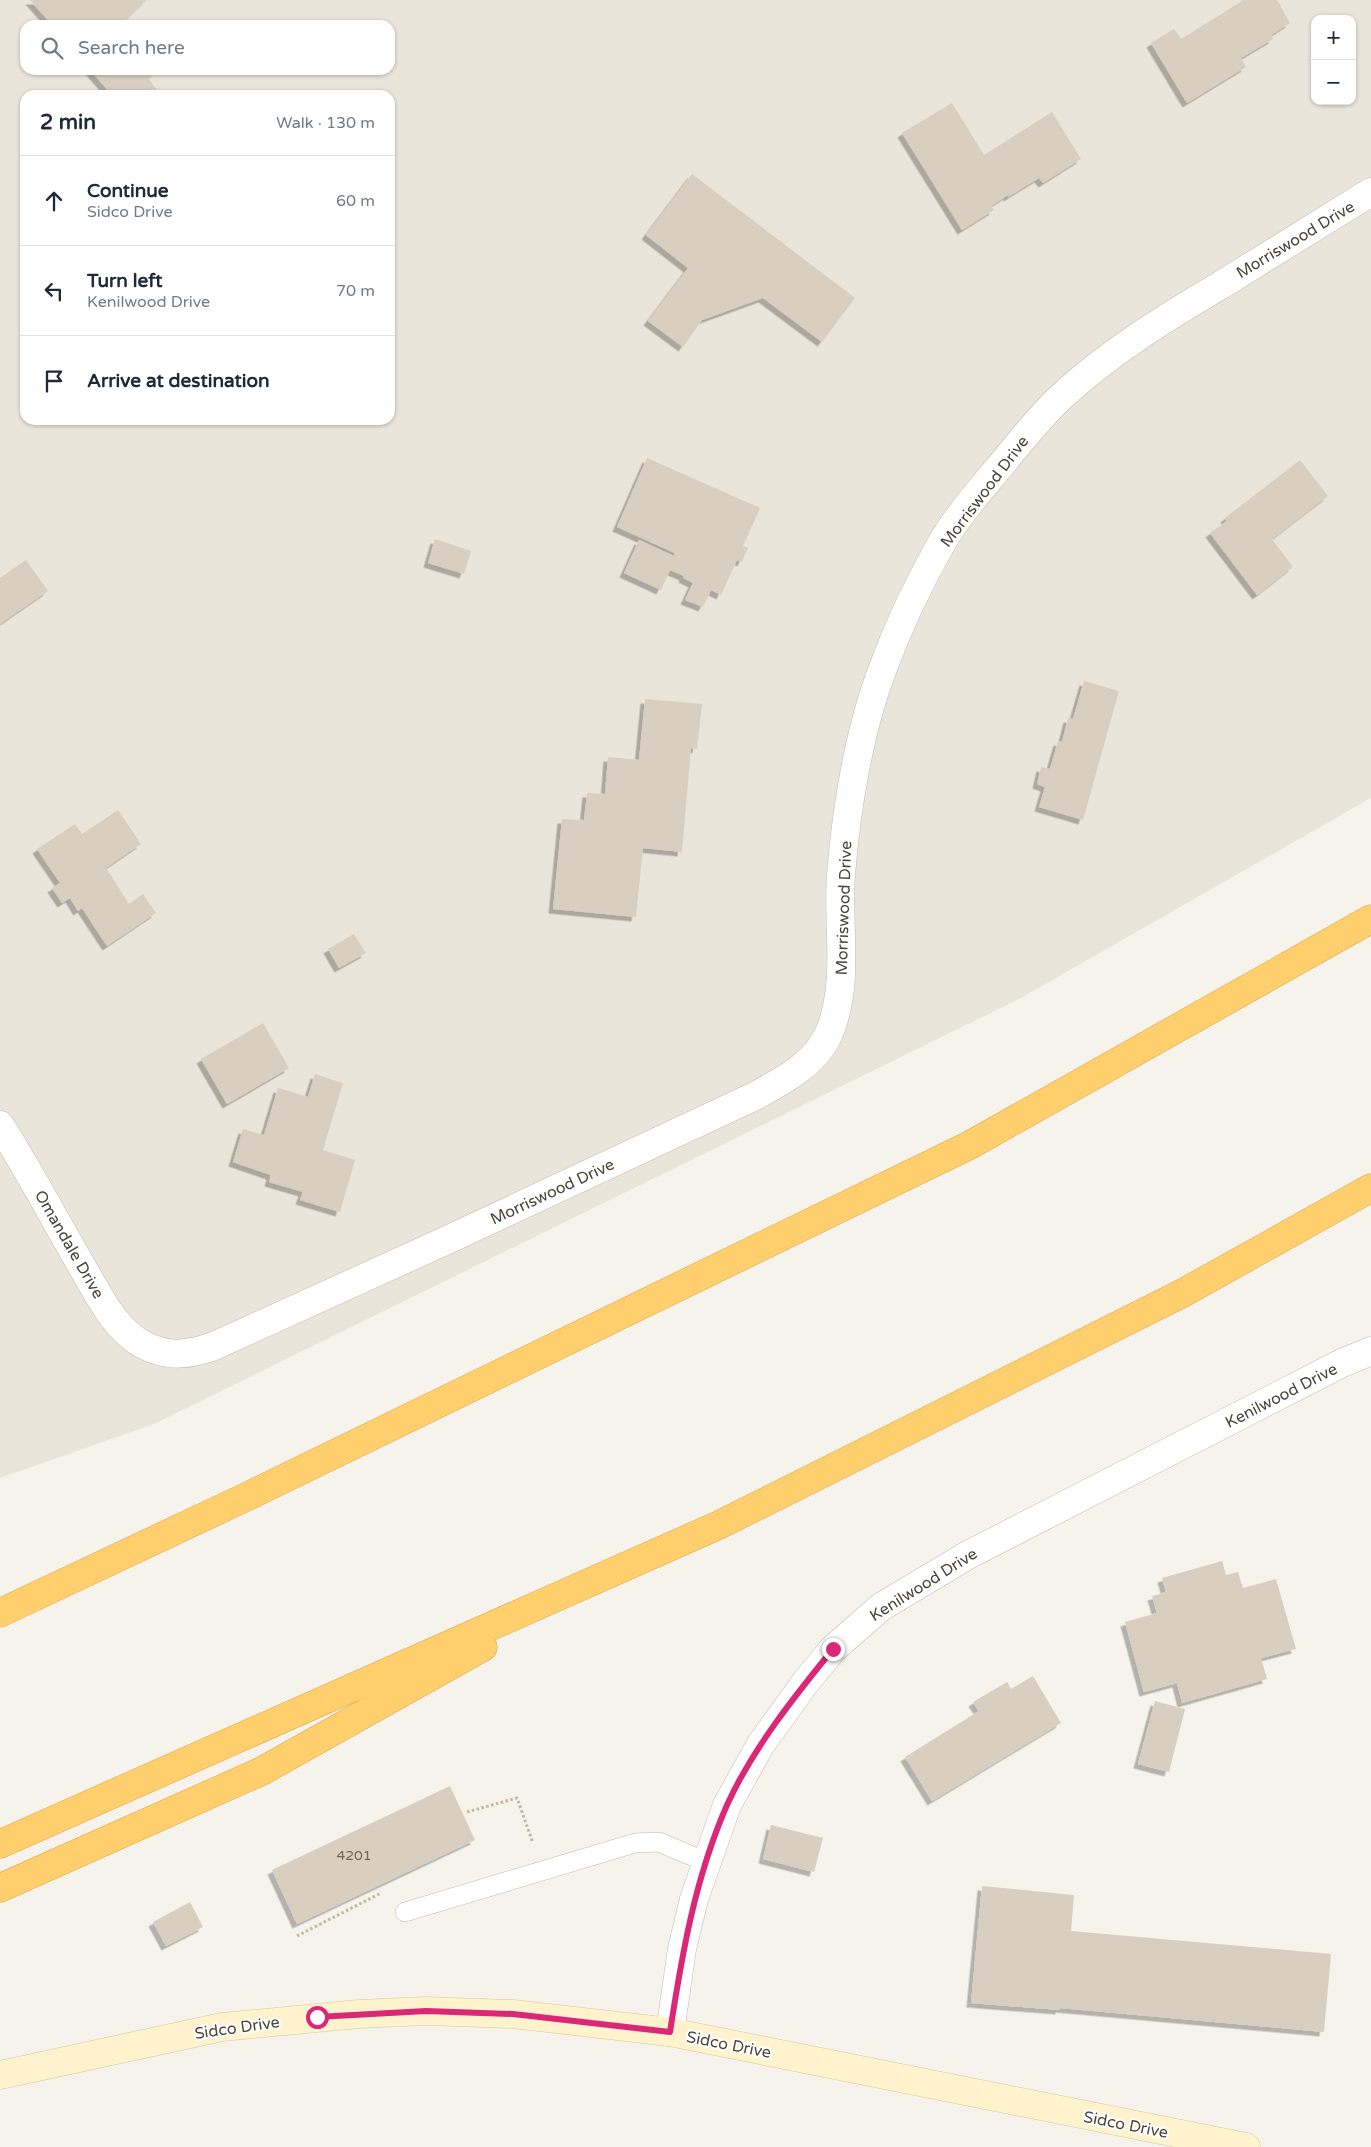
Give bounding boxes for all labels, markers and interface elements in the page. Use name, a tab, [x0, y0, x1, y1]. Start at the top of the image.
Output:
map controls	[1311, 15, 1356, 105]
button: +	[1311, 15, 1356, 60]
search box	[20, 20, 395, 75]
icon: search	[38, 34, 66, 62]
text: Search here	[78, 37, 185, 59]
button: −	[1311, 60, 1356, 105]
text: 2 min	[40, 110, 96, 135]
text: Walk · 130 m	[276, 113, 375, 133]
text: Continue	[87, 180, 169, 202]
icon: ahead	[40, 187, 68, 215]
text: 60 m	[336, 191, 375, 211]
street label: Morriswood Drive	[1233, 197, 1358, 283]
text: Sidco Drive	[87, 202, 173, 222]
text: Turn left	[87, 270, 163, 292]
icon: left	[40, 277, 68, 305]
text: 70 m	[336, 281, 375, 301]
text: Kenilwood Drive	[87, 292, 210, 312]
icon: arrive	[40, 367, 68, 395]
text: Arrive at destination	[87, 370, 270, 392]
street label: Morriswood Drive	[936, 432, 1033, 551]
street label: Morriswood Drive	[832, 840, 856, 976]
street label: Morriswood Drive	[487, 1154, 618, 1229]
street label: Omandale Drive	[30, 1187, 108, 1302]
street label: Kenilwood Drive	[1222, 1359, 1341, 1433]
street label: Kenilwood Drive	[866, 1544, 981, 1626]
route end	[822, 1638, 845, 1661]
house number: 4201	[336, 1847, 372, 1864]
route start	[306, 2006, 329, 2029]
street label: Sidco Drive	[193, 2012, 281, 2044]
street label: Sidco Drive	[685, 2027, 773, 2063]
street label: Sidco Drive	[1082, 2107, 1170, 2143]

